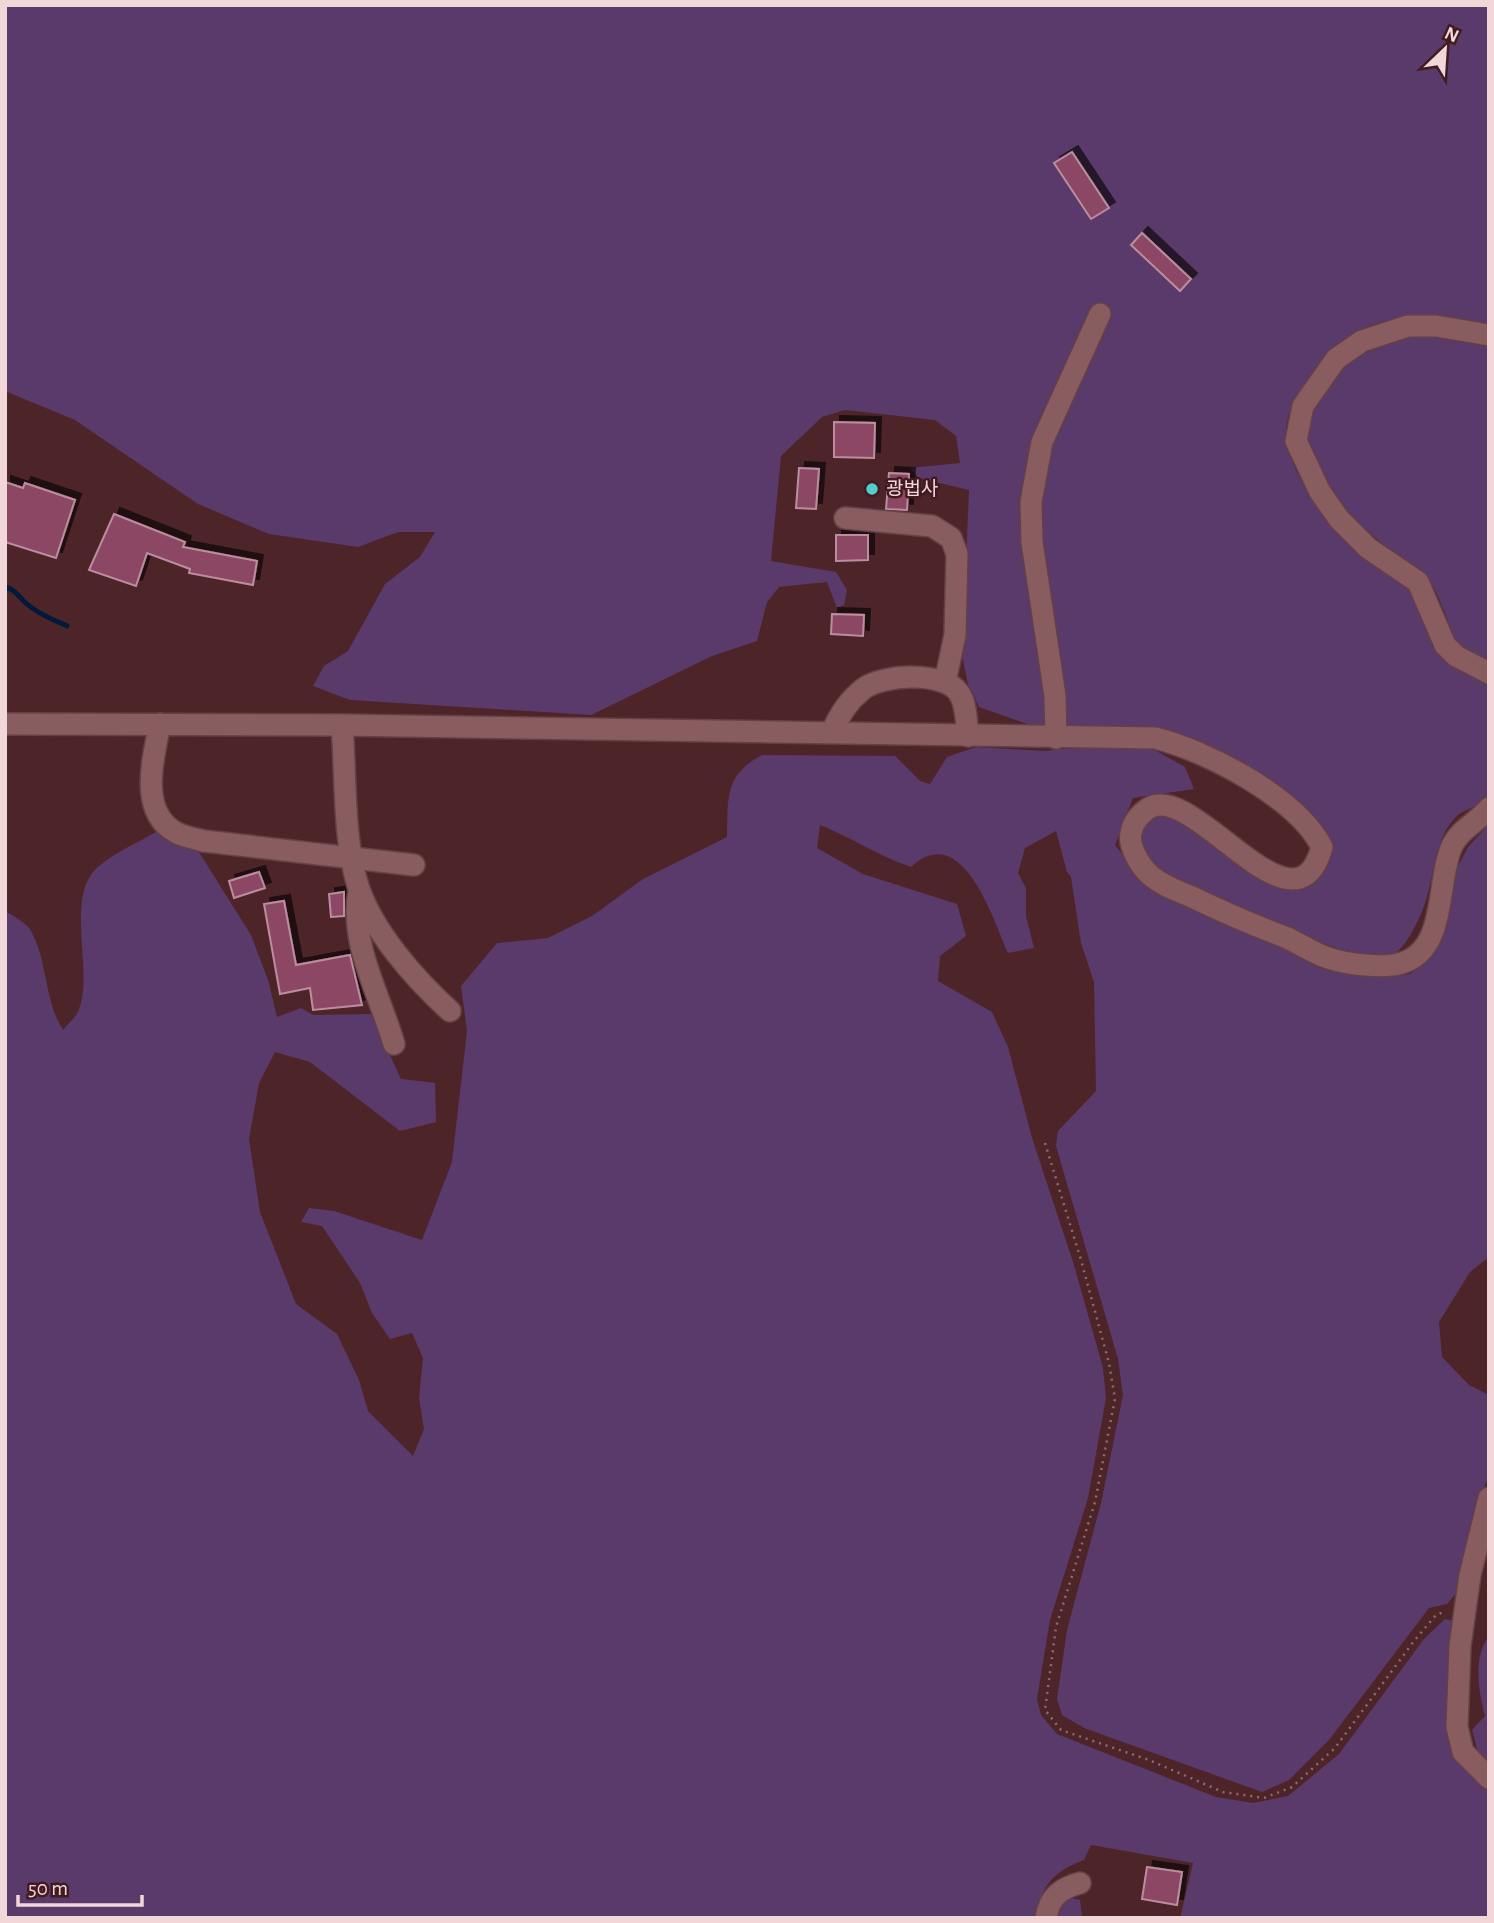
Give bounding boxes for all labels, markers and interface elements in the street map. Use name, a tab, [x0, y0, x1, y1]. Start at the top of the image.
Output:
north arrow	[1410, 14, 1480, 84]
text: N	[1442, 24, 1462, 46]
place label: 광법사	[886, 479, 938, 499]
marker: 광법사	[864, 481, 880, 497]
scale bar	[18, 1864, 142, 1908]
text: 50 m	[28, 1878, 68, 1899]

